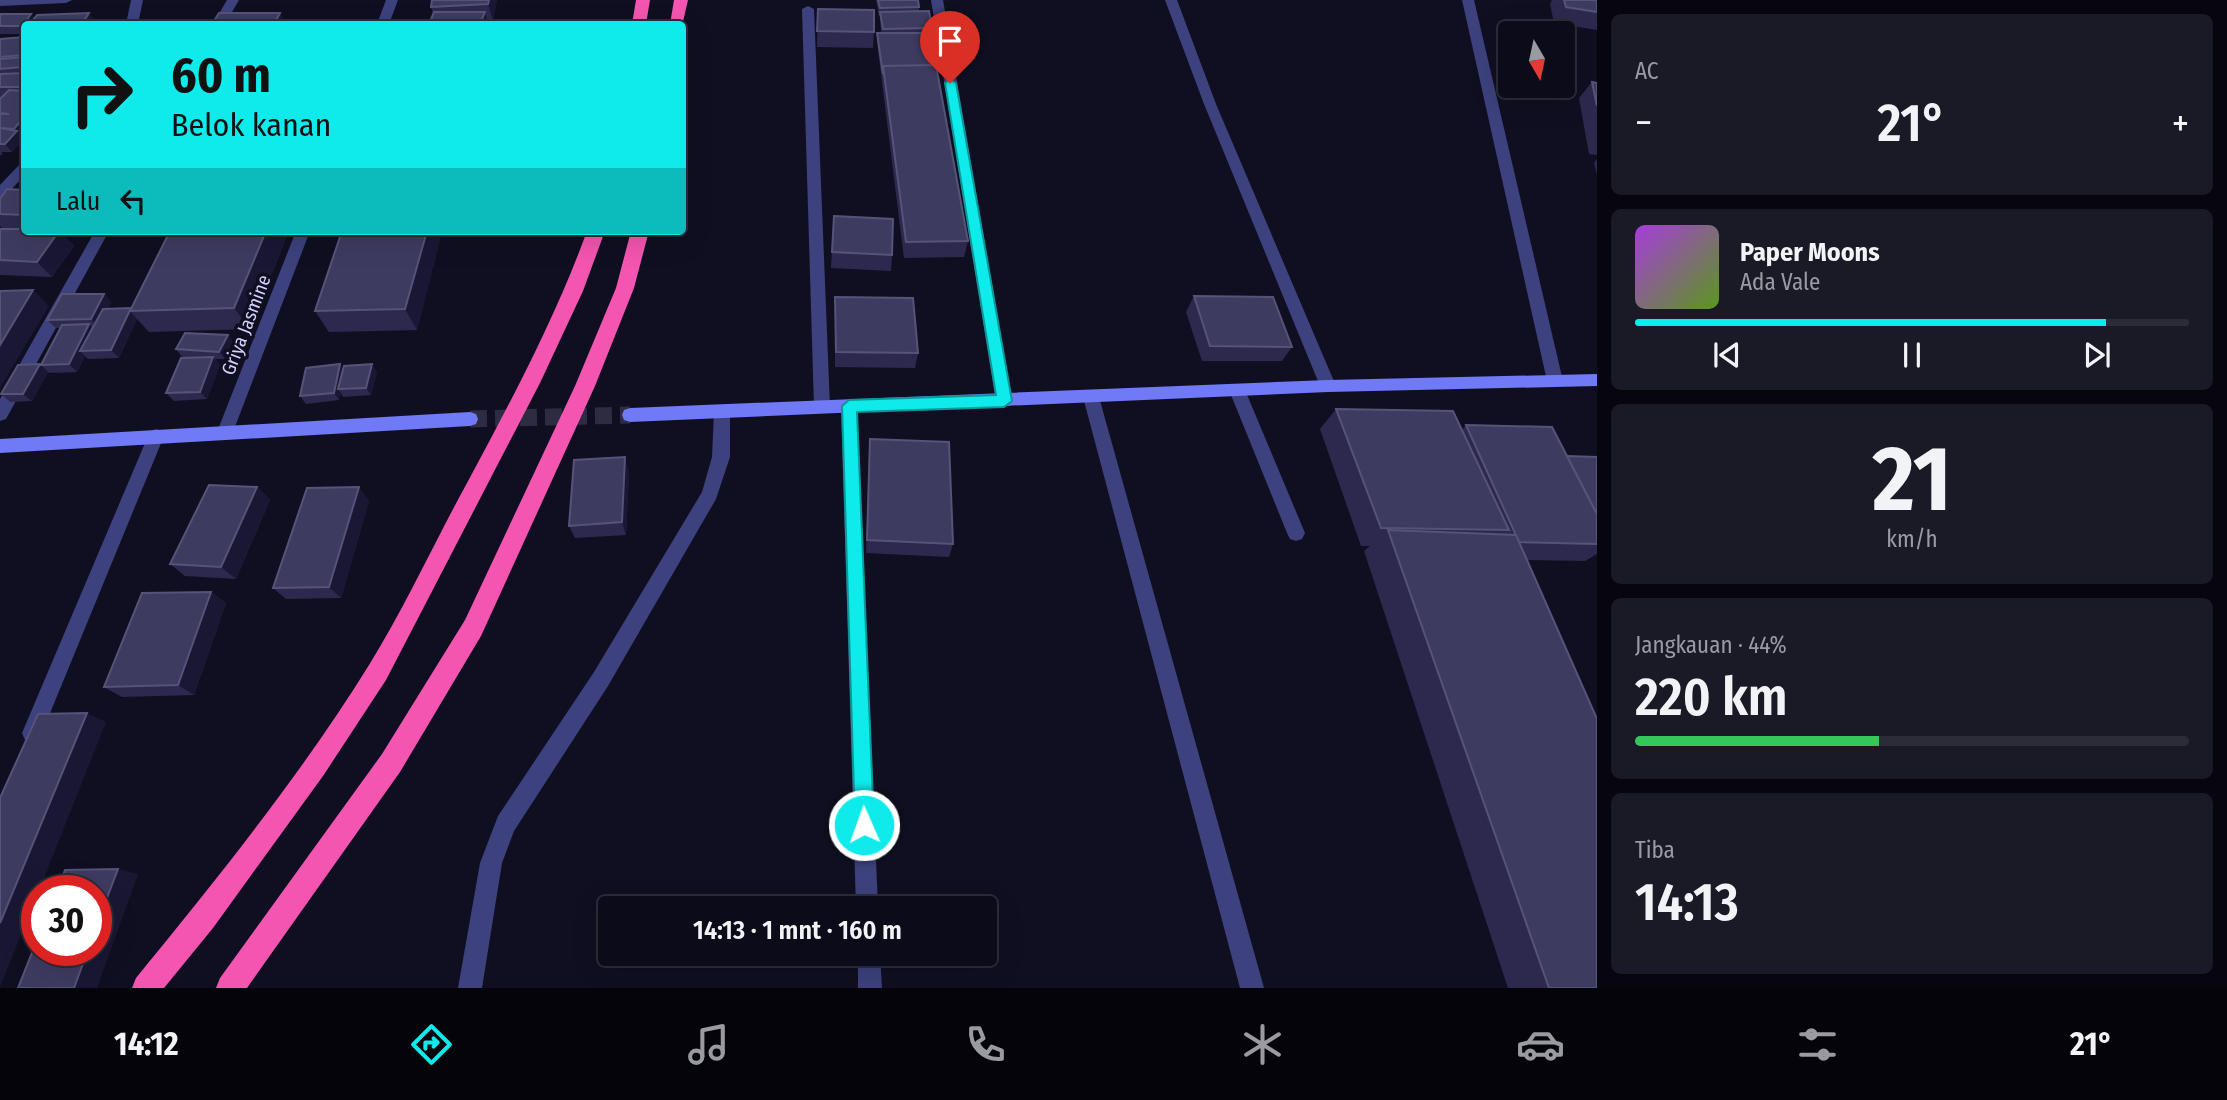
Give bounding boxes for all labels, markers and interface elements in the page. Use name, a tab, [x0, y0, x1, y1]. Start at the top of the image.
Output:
pin	[920, 11, 980, 83]
north arrow	[1498, 21, 1575, 98]
map controls	[1498, 21, 1575, 98]
icon: arrive	[931, 22, 969, 60]
text: 60 m	[171, 46, 271, 105]
icon: right	[56, 49, 147, 140]
text: AC	[1635, 57, 1659, 85]
text: 21°	[1877, 92, 1946, 155]
text: −	[1635, 100, 1652, 146]
text: +	[2172, 100, 2189, 146]
text: Belok kanan	[171, 106, 331, 144]
icon: left	[114, 182, 152, 220]
text: Lalu	[56, 186, 100, 217]
text: Paper Moons	[1740, 237, 1880, 268]
text: Ada Vale	[1740, 268, 1820, 296]
street label: Griya Jasmine	[216, 272, 276, 378]
icon: previous	[1708, 336, 1746, 374]
icon: pause	[1893, 336, 1931, 374]
icon: next	[2078, 336, 2116, 374]
text: 21	[1872, 425, 1952, 534]
text: km/h	[1886, 525, 1938, 553]
text: Jangkauan · 44%	[1635, 631, 1787, 659]
text: 220 km	[1635, 666, 1788, 729]
position arrow	[827, 788, 901, 862]
text: Tiba	[1635, 836, 1675, 864]
text: 14:13	[1635, 871, 1739, 934]
speed limit sign: 30	[21, 875, 112, 966]
text: 14:13 · 1 mnt · 160 m	[693, 915, 902, 946]
icon: directions	[407, 1020, 456, 1069]
icon: music	[684, 1020, 733, 1069]
icon: phone	[961, 1020, 1010, 1069]
icon: climate	[1238, 1020, 1287, 1069]
icon: car	[1516, 1020, 1565, 1069]
icon: filters	[1793, 1020, 1842, 1069]
text: 14:12	[114, 1025, 179, 1063]
text: 21°	[2070, 1025, 2113, 1063]

